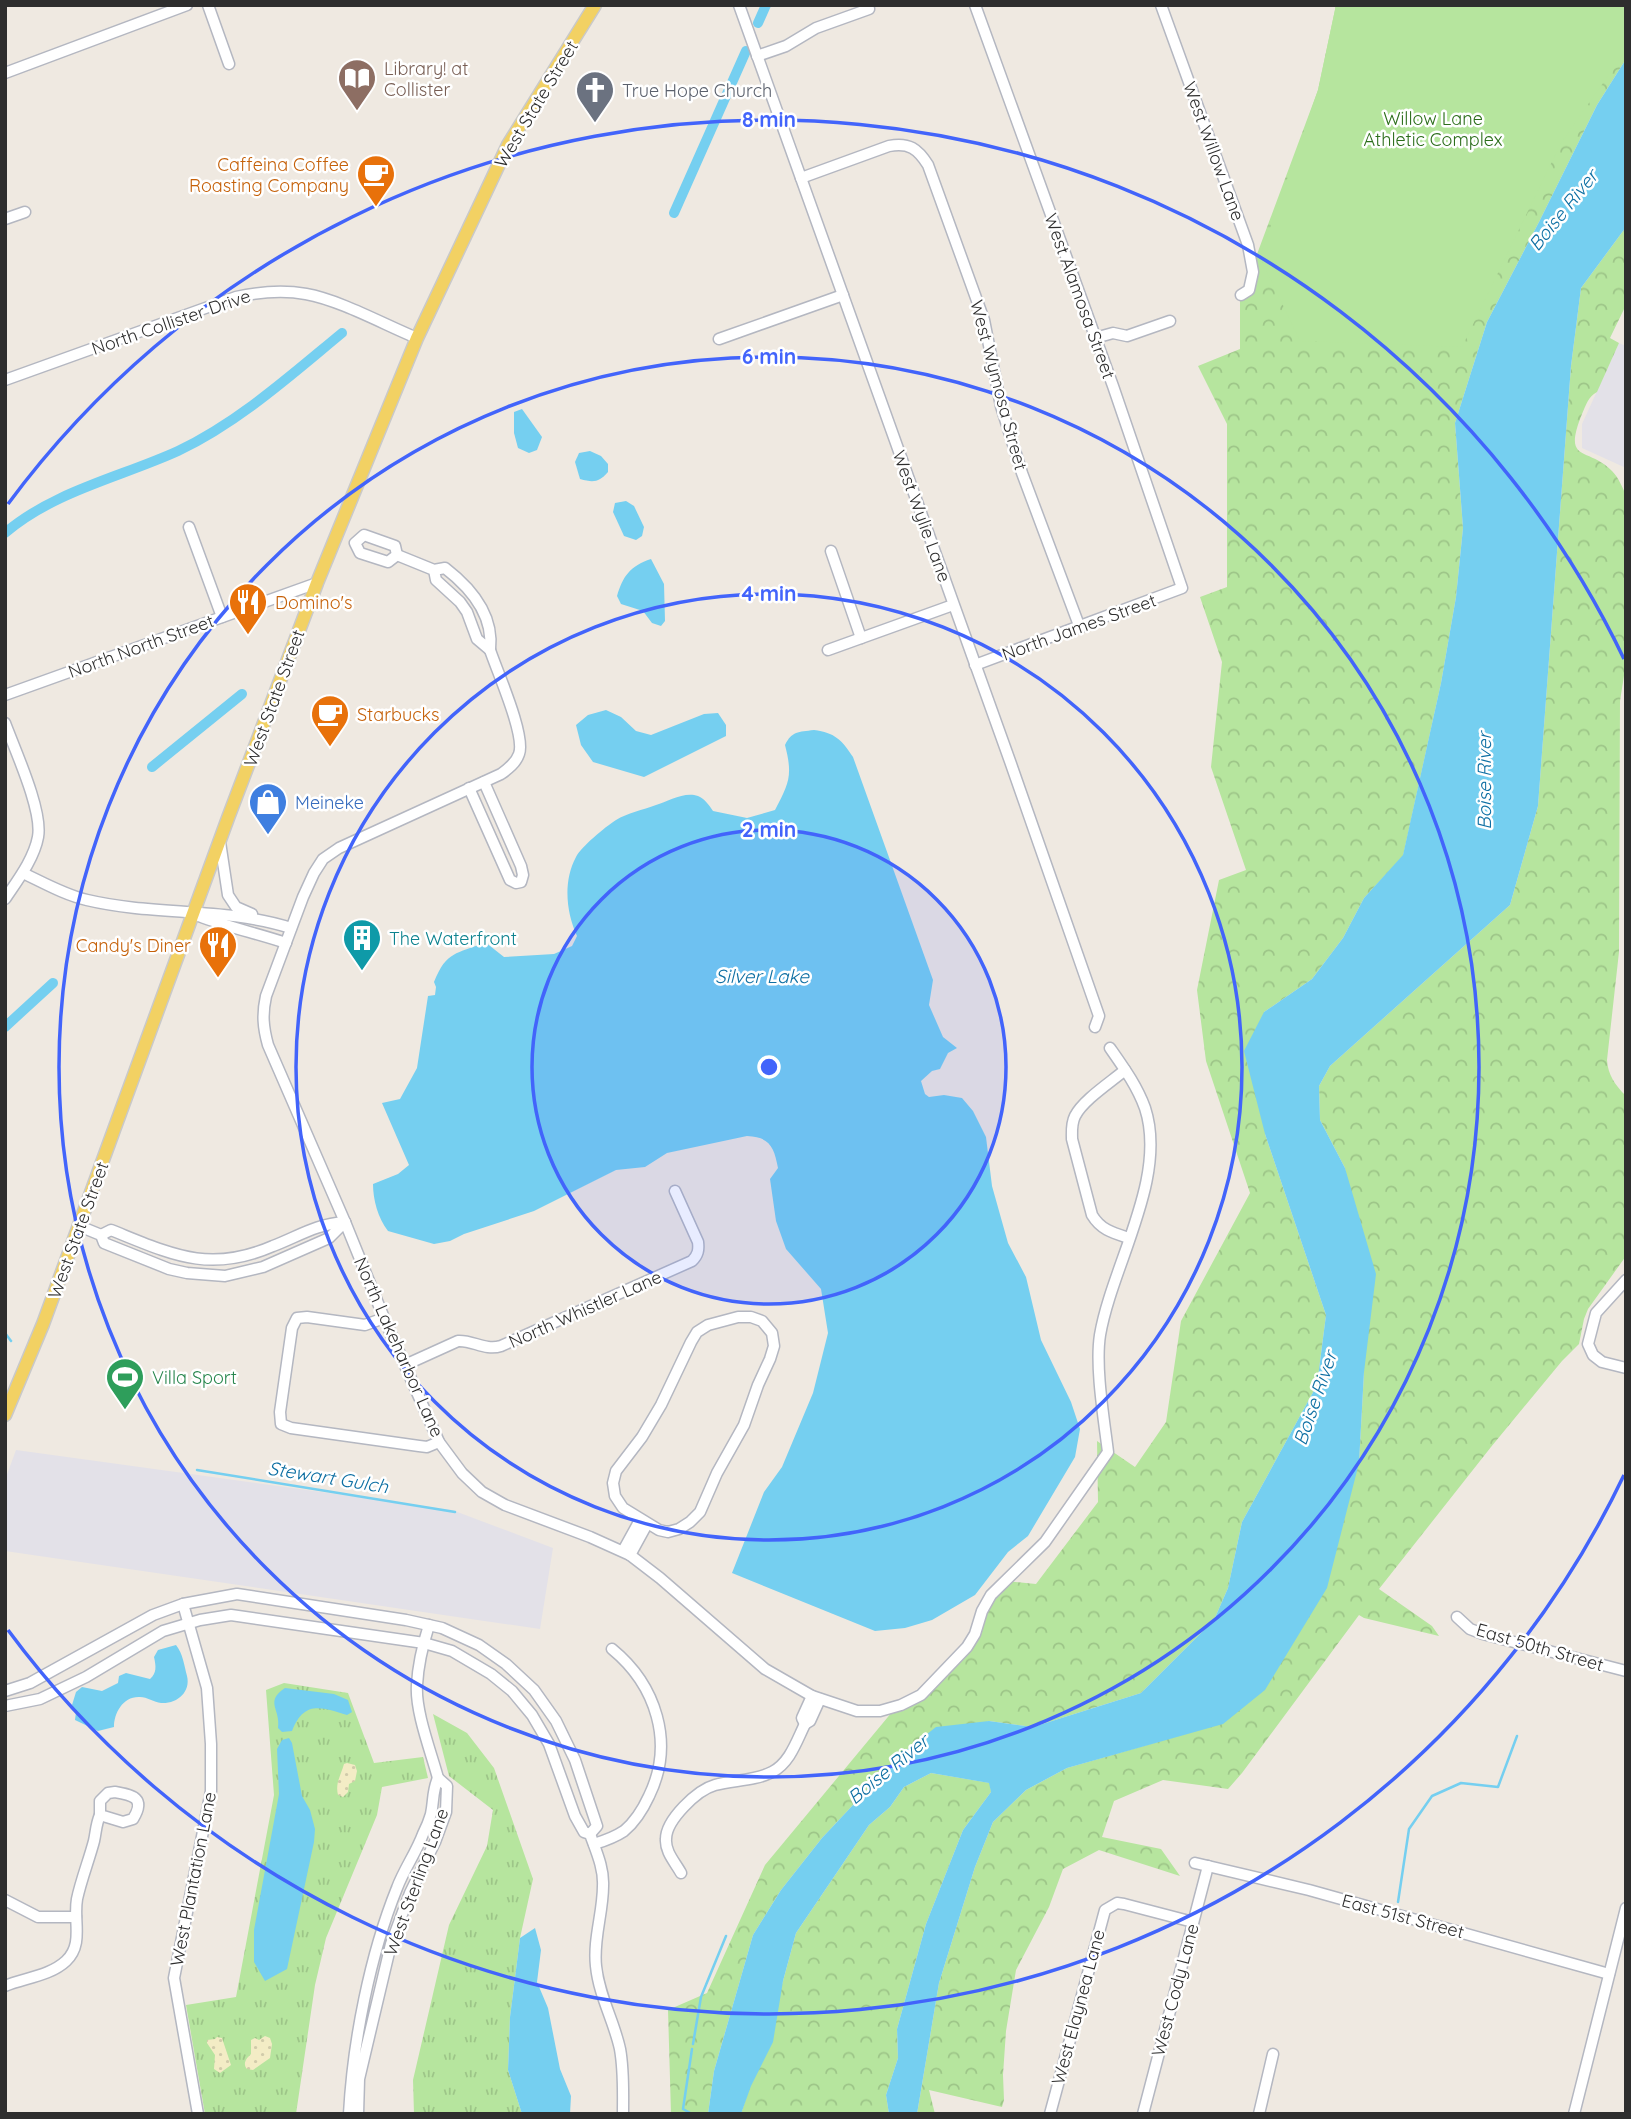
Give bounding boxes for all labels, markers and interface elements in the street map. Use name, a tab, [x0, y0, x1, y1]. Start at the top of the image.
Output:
street label: West State Street	[489, 36, 583, 172]
library icon: Library! at Collister	[336, 57, 378, 112]
place label: Library! at Collister	[384, 57, 468, 101]
church icon: True Hope Church	[574, 69, 616, 124]
street label: West Willow Lane	[1178, 78, 1250, 224]
place label: True Hope Church	[622, 79, 772, 102]
text: 8 min	[742, 106, 796, 132]
park label: Willow Lane Athletic Complex	[1364, 107, 1503, 151]
place label: Caffeina Coffee Roasting Company	[189, 153, 349, 197]
cafe icon: Caffeina Coffee Roasting Company	[355, 153, 397, 208]
water label: Boise River	[1523, 162, 1605, 255]
street label: West Alamosa Street	[1039, 210, 1121, 382]
street label: North Collister Drive	[88, 284, 254, 360]
street label: West Wymosa Street	[965, 297, 1033, 473]
text: 6 min	[742, 343, 796, 369]
street label: West Wylie Lane	[888, 447, 956, 585]
text: 4 min	[741, 580, 797, 606]
restaurant icon: Domino's	[227, 581, 269, 636]
street label: North James Street	[999, 588, 1159, 666]
place label: Domino's	[275, 591, 352, 614]
street label: North North Street	[65, 609, 217, 683]
street label: West State Street	[239, 626, 309, 770]
cafe icon: Starbucks	[309, 693, 351, 748]
place label: Starbucks	[357, 703, 440, 726]
water label: Boise River	[1472, 730, 1496, 830]
shop icon: Meineke	[247, 781, 289, 836]
place label: Meineke	[295, 791, 364, 814]
text: 2 min	[742, 816, 796, 842]
building icon: The Waterfront	[341, 917, 383, 972]
restaurant icon: Candy's Diner	[197, 924, 239, 979]
place label: The Waterfront	[389, 927, 517, 950]
place label: Candy's Diner	[76, 934, 191, 957]
water label: Silver Lake	[715, 964, 810, 988]
centre of rings	[757, 1055, 781, 1079]
street label: West State Street	[43, 1158, 113, 1302]
street label: North Lakeharbor Lane	[349, 1253, 449, 1441]
street label: North Whistler Lane	[505, 1265, 665, 1353]
water label: Boise River	[1288, 1345, 1343, 1448]
sports icon: Villa Sport	[104, 1356, 146, 1411]
place label: Villa Sport	[152, 1366, 237, 1389]
water label: Stewart Gulch	[266, 1456, 391, 1499]
street label: East 50th Street	[1474, 1618, 1606, 1676]
water label: Boise River	[843, 1727, 936, 1809]
street label: West Plantation Lane	[165, 1790, 221, 1968]
street label: West Sterling Lane	[379, 1805, 453, 1959]
street label: East 51st Street	[1339, 1889, 1467, 1943]
street label: West Cody Lane	[1146, 1921, 1204, 2059]
street label: West Elaynea Lane	[1046, 1927, 1110, 2087]

